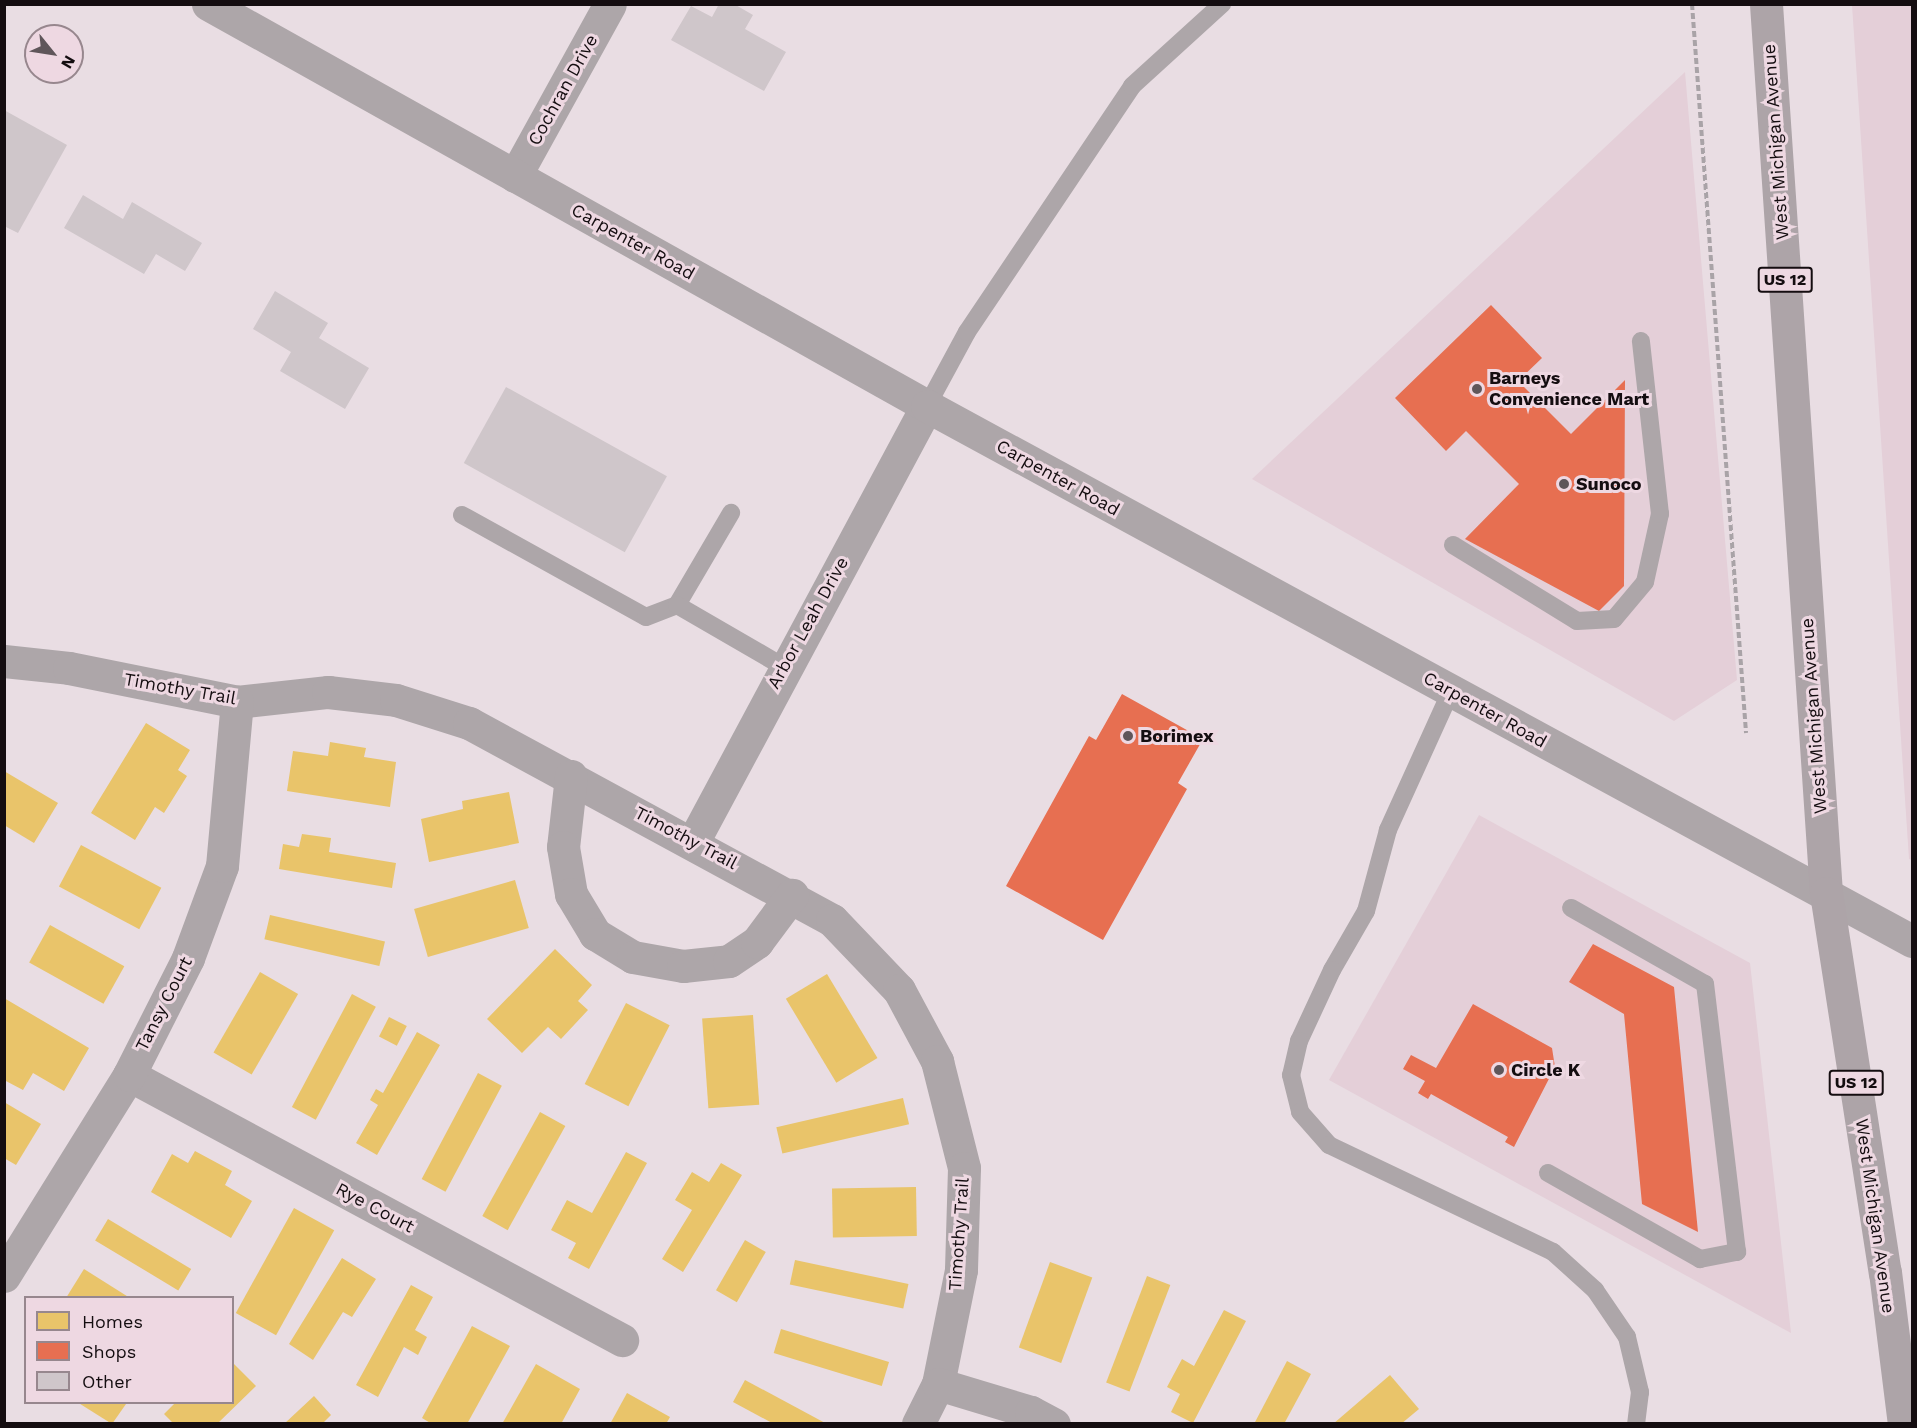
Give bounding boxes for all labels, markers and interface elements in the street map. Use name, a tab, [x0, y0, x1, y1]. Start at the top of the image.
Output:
north arrow	[24, 24, 84, 84]
street label: Cochran Drive	[524, 31, 602, 149]
street label: West Michigan Avenue	[1758, 43, 1794, 241]
text: N	[57, 52, 79, 72]
street label: Carpenter Road	[567, 199, 699, 285]
road number: US 12	[1756, 267, 1814, 293]
place label: Barneys Convenience Mart	[1489, 368, 1649, 410]
marker: Barneys Convenience Mart	[1470, 382, 1484, 396]
street label: Carpenter Road	[992, 435, 1124, 521]
place label: Sunoco	[1576, 473, 1642, 495]
marker: Sunoco	[1557, 477, 1571, 491]
street label: Arbor Leah Drive	[763, 553, 853, 693]
street label: West Michigan Avenue	[1796, 617, 1832, 815]
street label: Carpenter Road	[1419, 667, 1551, 753]
street label: Timothy Trail	[122, 668, 238, 710]
place label: Borimex	[1140, 725, 1214, 747]
marker: Borimex	[1121, 729, 1135, 743]
street label: Timothy Trail	[631, 802, 741, 874]
street label: Tansy Court	[131, 953, 197, 1055]
place label: Circle K	[1511, 1059, 1580, 1081]
marker: Circle K	[1492, 1063, 1506, 1077]
road number: US 12	[1828, 1070, 1884, 1096]
street label: West Michigan Avenue	[1851, 1117, 1899, 1315]
street label: Timothy Trail	[944, 1176, 974, 1292]
street label: Rye Court	[332, 1178, 418, 1238]
legend	[24, 1296, 234, 1404]
text: Homes	[82, 1311, 143, 1332]
text: Shops	[82, 1341, 136, 1362]
text: Other	[82, 1371, 132, 1392]

